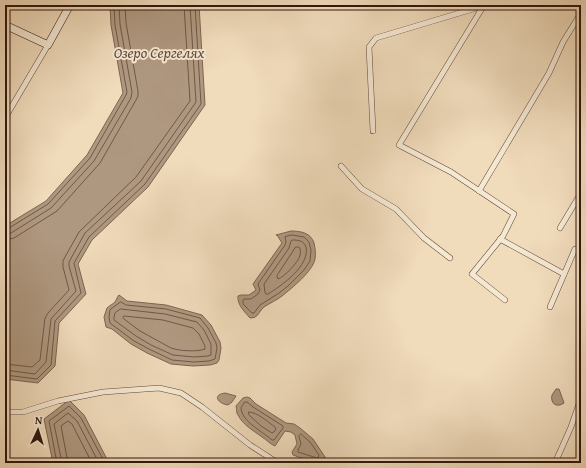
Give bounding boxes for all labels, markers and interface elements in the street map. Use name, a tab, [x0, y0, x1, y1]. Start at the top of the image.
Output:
water label: Озеро Сергелях	[114, 42, 205, 63]
north arrow	[18, 410, 58, 450]
text: N	[34, 412, 44, 428]

